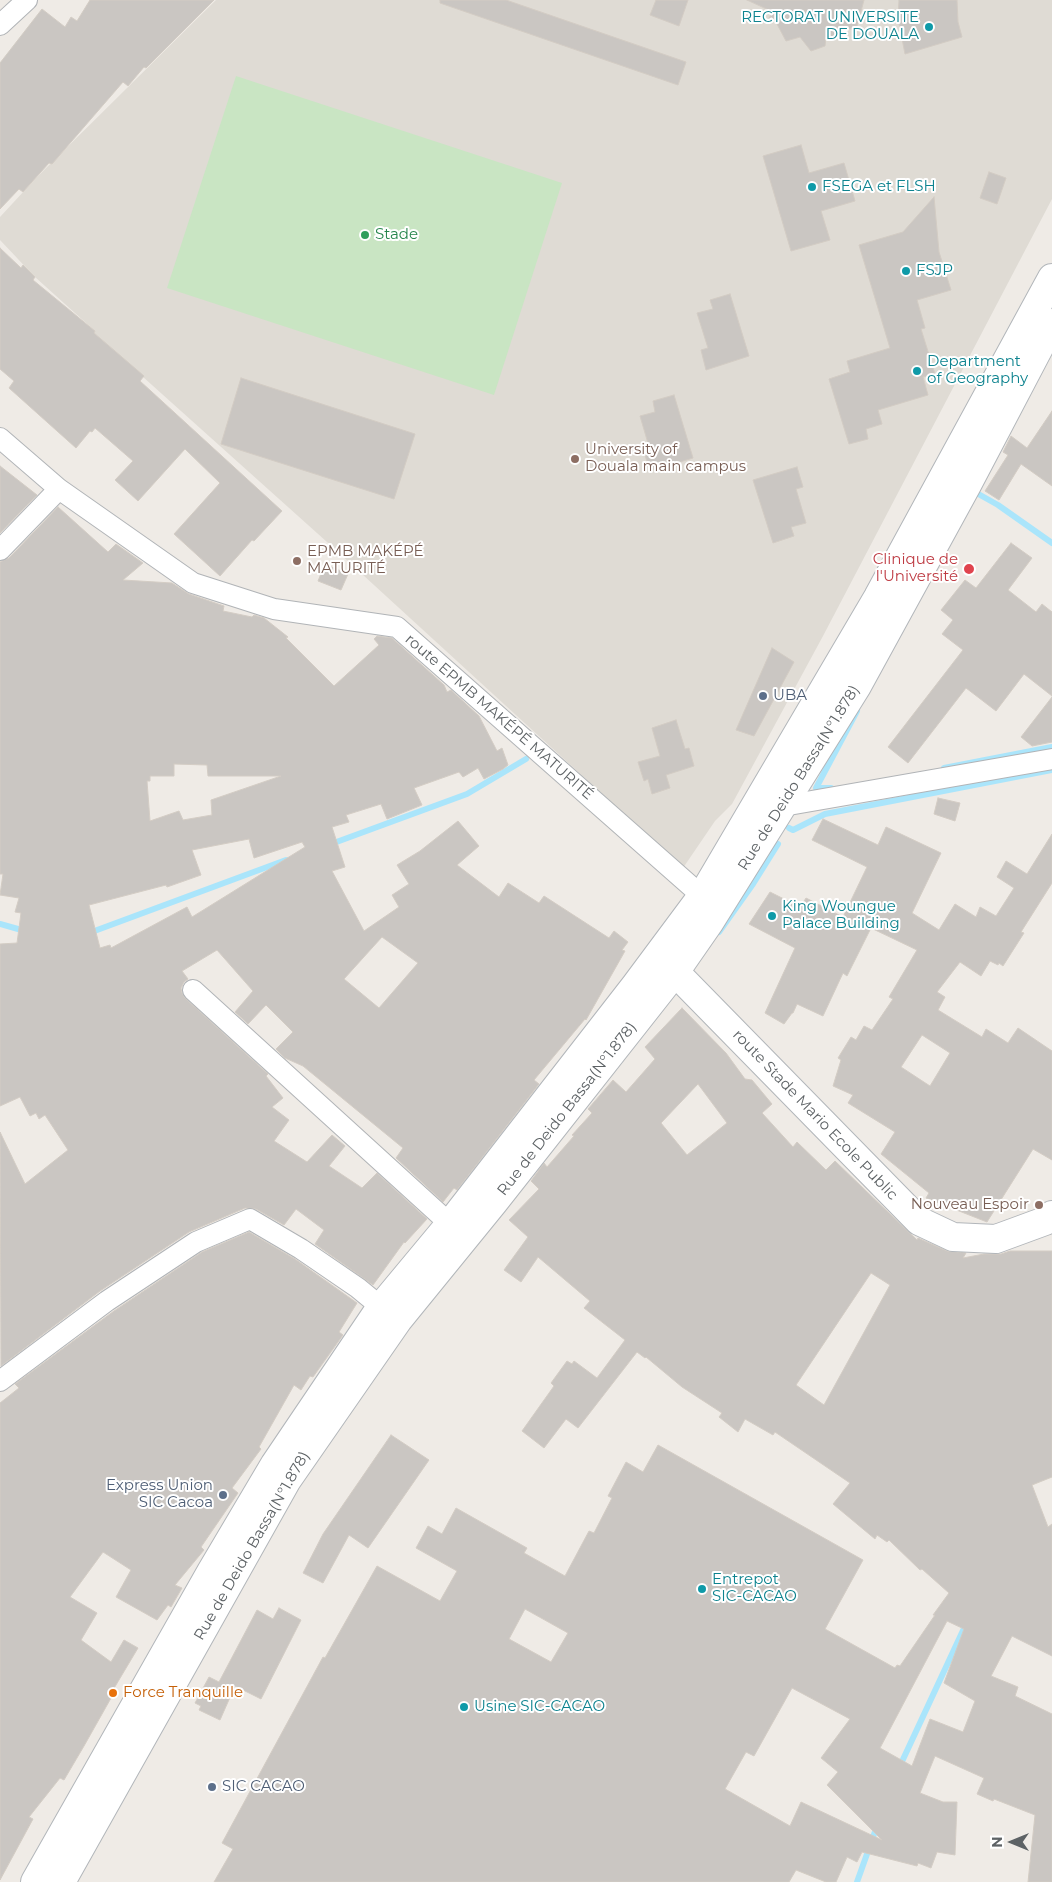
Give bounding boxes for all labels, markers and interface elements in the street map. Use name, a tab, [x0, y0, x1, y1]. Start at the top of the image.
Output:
place label: RECTORAT UNIVERSITE DE DOUALA	[741, 9, 919, 44]
marker: RECTORAT UNIVERSITE DE DOUALA	[923, 21, 935, 33]
place label: FSEGA et FLSH	[822, 178, 936, 196]
marker: FSEGA et FLSH	[806, 181, 818, 193]
place label: Stade	[375, 226, 418, 244]
marker: Stade	[359, 229, 371, 241]
place label: FSJP	[916, 262, 953, 280]
marker: FSJP	[900, 265, 912, 277]
place label: Department of Geography	[927, 353, 1028, 388]
marker: Department of Geography	[911, 365, 923, 377]
place label: University of Douala main campus	[585, 441, 746, 476]
marker: University of Douala main campus	[569, 453, 581, 465]
place label: EPMB MAKÉPÉ MATURITÉ	[307, 543, 424, 578]
place label: Clinique de l'Université	[873, 551, 958, 586]
marker: EPMB MAKÉPÉ MATURITÉ	[291, 555, 303, 567]
marker: Clinique de l'Université	[962, 562, 976, 576]
street label: route EPMB MAKÉPÉ MATURITÉ	[401, 630, 597, 804]
street label: Rue de Deido Bassa(N°1.878)	[734, 682, 864, 874]
place label: UBA	[773, 687, 807, 705]
marker: UBA	[757, 690, 769, 702]
place label: King Woungue Palace Building	[782, 898, 900, 933]
marker: King Woungue Palace Building	[766, 910, 778, 922]
street label: Rue de Deido Bassa(N°1.878)	[494, 1019, 640, 1199]
street label: route Stade Mario Ecole Public	[729, 1026, 901, 1204]
place label: Nouveau Espoir	[911, 1196, 1029, 1214]
marker: Nouveau Espoir	[1033, 1199, 1045, 1211]
street label: Rue de Deido Bassa(N°1.878)	[190, 1448, 314, 1644]
place label: Express Union SIC Cacoa	[106, 1477, 213, 1512]
marker: Express Union SIC Cacoa	[217, 1489, 229, 1501]
place label: Entrepot SIC-CACAO	[712, 1571, 797, 1606]
marker: Entrepot SIC-CACAO	[696, 1583, 708, 1595]
place label: Force Tranquille	[123, 1684, 243, 1702]
marker: Force Tranquille	[107, 1687, 119, 1699]
place label: Usine SIC-CACAO	[474, 1698, 605, 1716]
marker: Usine SIC-CACAO	[458, 1701, 470, 1713]
place label: SIC CACAO	[222, 1778, 305, 1796]
marker: SIC CACAO	[206, 1781, 218, 1793]
north arrow	[987, 1817, 1037, 1867]
text: N	[988, 1836, 1006, 1848]

